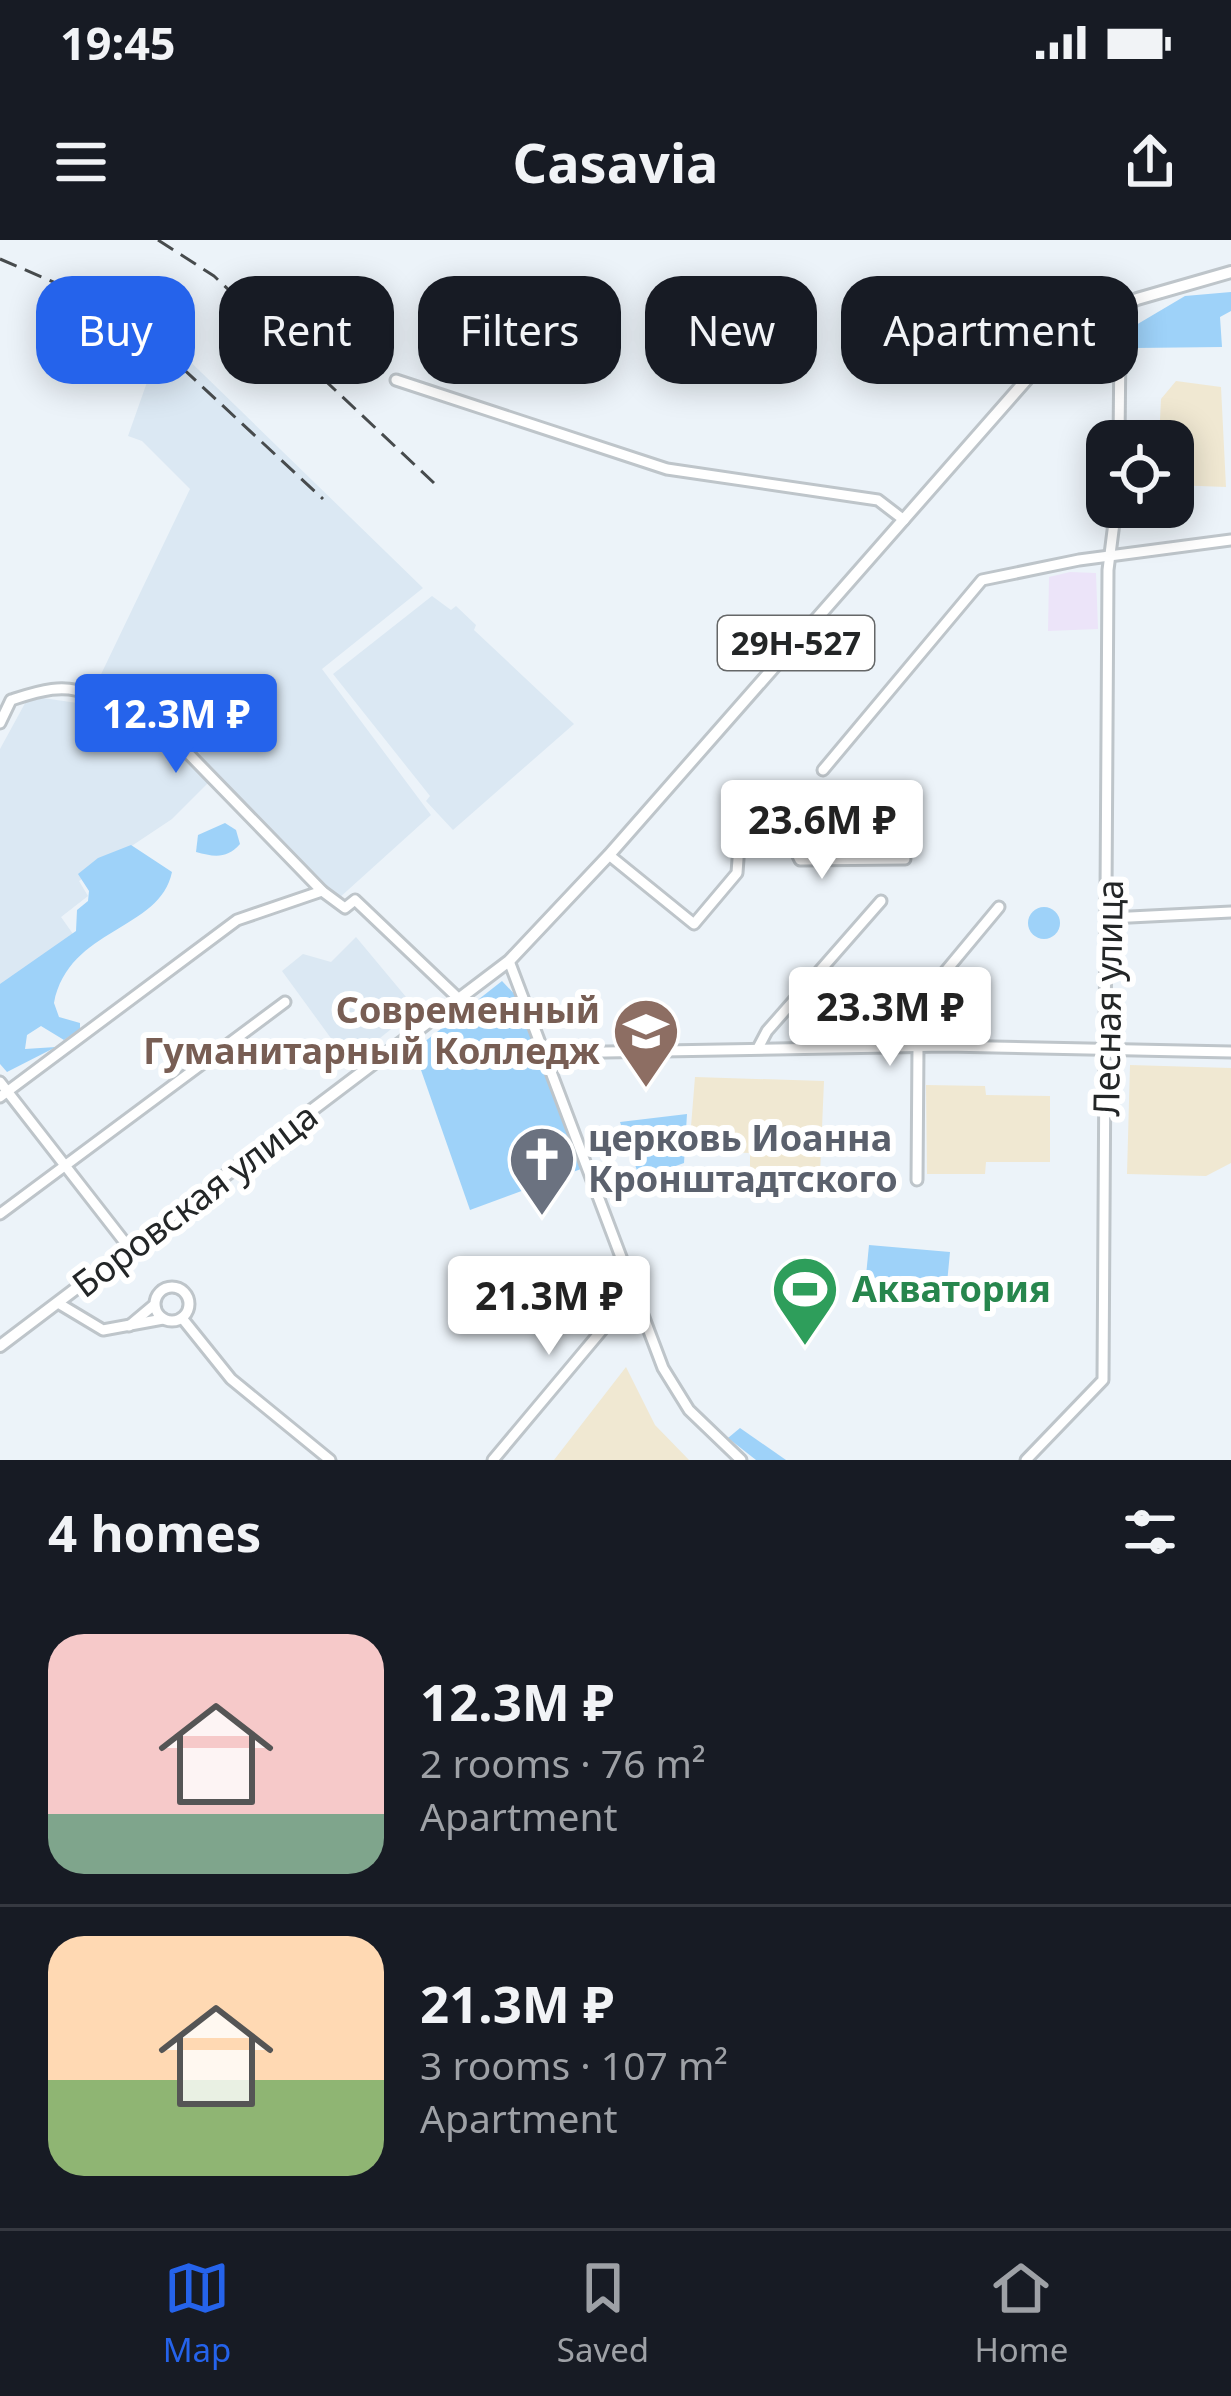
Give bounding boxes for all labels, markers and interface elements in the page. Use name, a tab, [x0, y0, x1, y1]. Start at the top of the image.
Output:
text: 19:45	[60, 12, 176, 73]
text: Casavia	[513, 125, 718, 199]
icon: menu	[48, 129, 114, 195]
icon: share	[1117, 129, 1183, 195]
chip: Buy	[36, 276, 195, 384]
chip: Rent	[219, 276, 394, 384]
chip: Filters	[418, 276, 621, 384]
chip: New	[645, 276, 817, 384]
chip: Apartment	[841, 276, 1138, 384]
map controls	[1086, 420, 1194, 528]
button: locate	[1086, 420, 1194, 528]
road number: 29Н-527	[718, 616, 874, 670]
pin: 12.3M ₽	[65, 674, 287, 776]
text: 12.3M ₽	[102, 686, 250, 739]
pin: 23.6M ₽	[711, 780, 933, 882]
text: 23.6M ₽	[748, 792, 896, 845]
street label: Лесная улица	[1081, 879, 1134, 1117]
pin: 23.3M ₽	[779, 967, 1001, 1069]
text: 23.3M ₽	[816, 979, 964, 1032]
place label: Современный Гуманитарный Колледж	[143, 985, 600, 1075]
school or university icon: Современный Гуманитарный Колледж	[611, 996, 681, 1090]
street label: Боровская улица	[62, 1091, 327, 1308]
place label: церковь Иоанна Кронштадтского	[588, 1113, 898, 1203]
church icon: церковь Иоанна Кронштадтского	[507, 1124, 577, 1218]
sports icon: Акватория	[770, 1254, 840, 1348]
pin: 21.3M ₽	[438, 1256, 660, 1358]
place label: Акватория	[852, 1264, 1051, 1313]
text: 21.3M ₽	[475, 1268, 623, 1321]
text: 4 homes	[48, 1497, 261, 1567]
icon: filters	[1117, 1499, 1183, 1565]
text: 12.3M ₽	[420, 1666, 614, 1736]
icon: home	[144, 1682, 288, 1826]
text: 2 rooms · 76 m²	[420, 1736, 706, 1789]
text: Apartment	[420, 1789, 618, 1842]
text: 21.3M ₽	[420, 1968, 614, 2038]
icon: home	[144, 1984, 288, 2128]
text: 3 rooms · 107 m²	[420, 2038, 728, 2091]
text: Apartment	[420, 2091, 618, 2144]
tab: Map	[163, 2255, 231, 2372]
tab: Saved	[557, 2255, 649, 2372]
tab: Home	[974, 2255, 1068, 2372]

